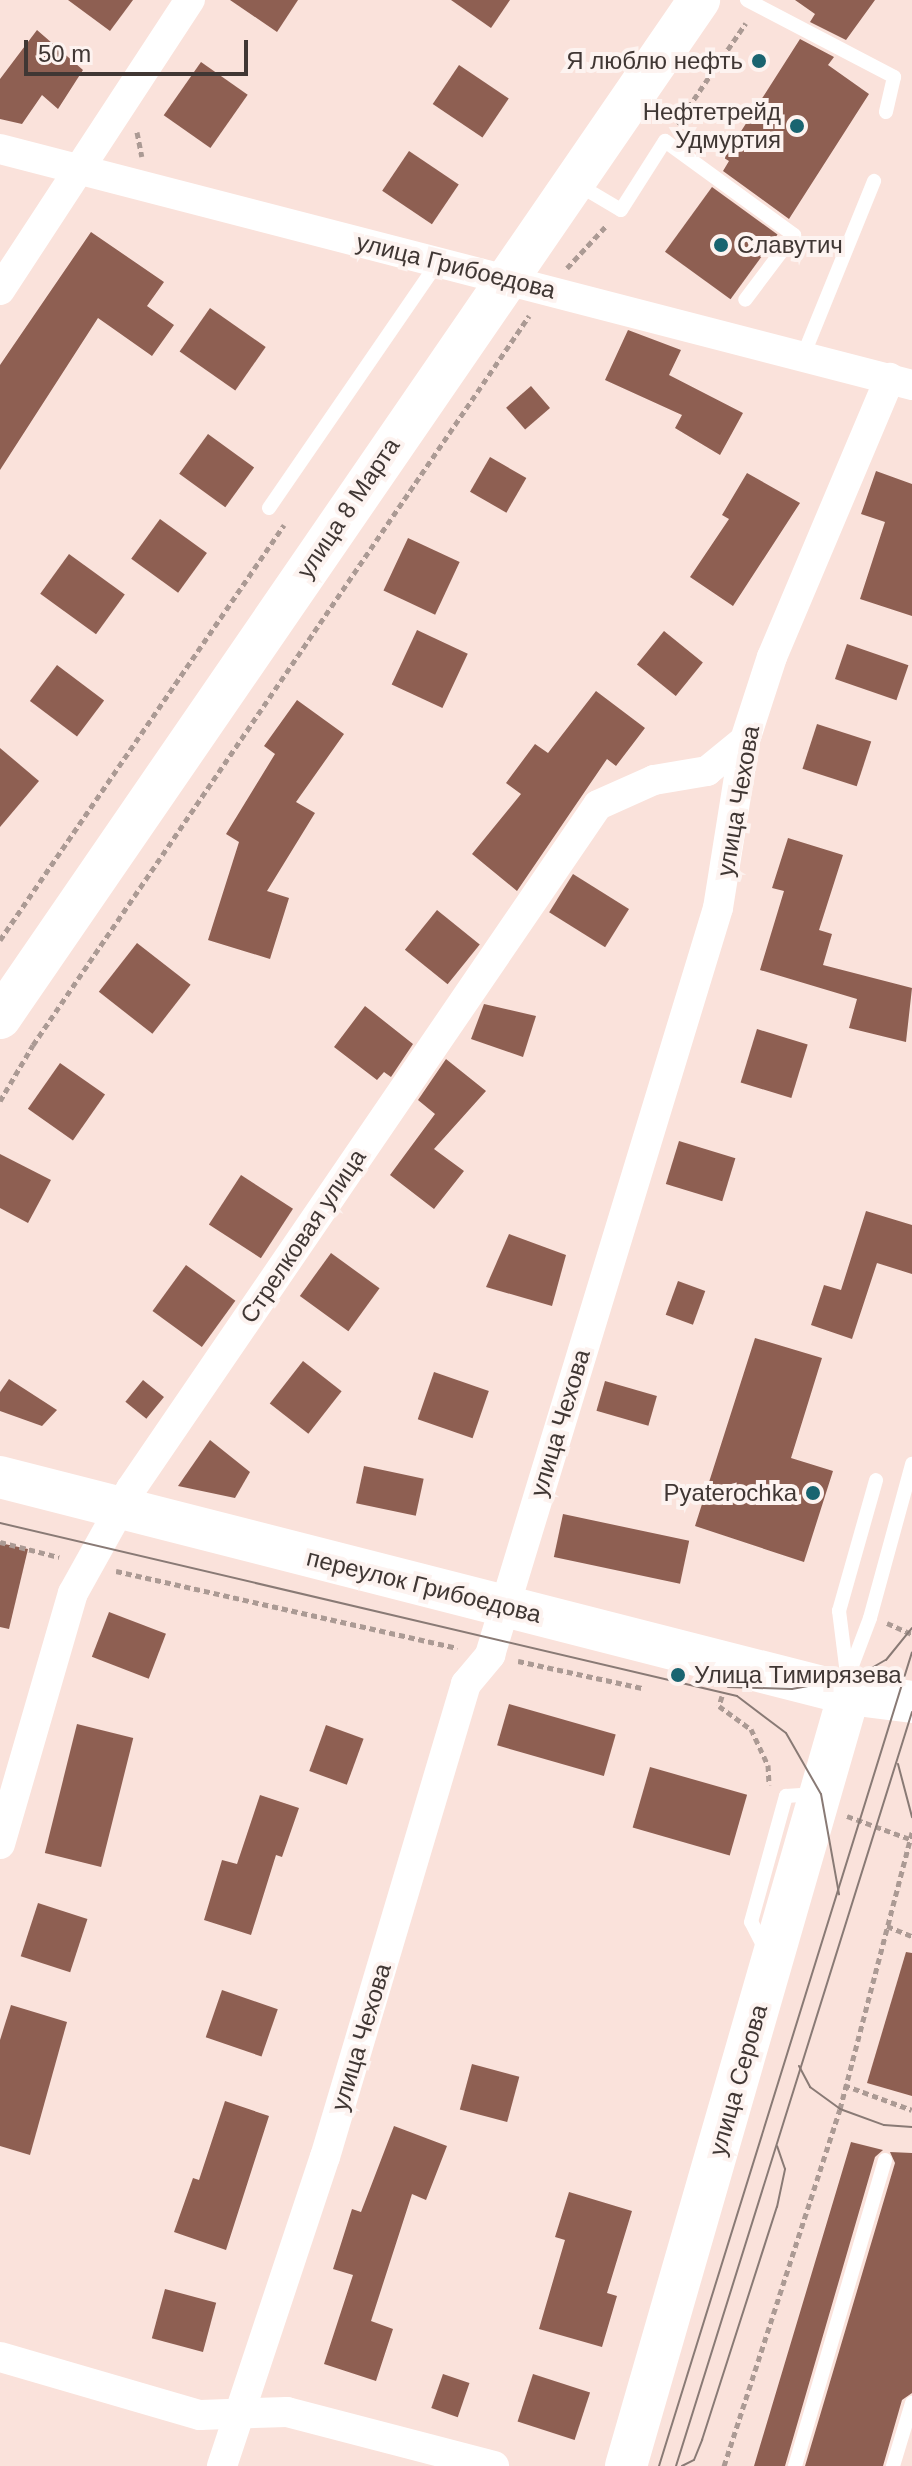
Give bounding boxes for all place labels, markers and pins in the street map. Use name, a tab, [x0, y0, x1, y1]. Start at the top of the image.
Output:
place label: Я люблю нефть	[566, 47, 743, 75]
marker: Я люблю нефть	[750, 52, 768, 70]
place label: Нефтетрейд Удмуртия	[643, 98, 781, 154]
marker: Нефтетрейд Удмуртия	[788, 117, 806, 135]
place label: Славутич	[737, 231, 843, 259]
marker: Славутич	[712, 236, 730, 254]
place label: Pyaterochka	[664, 1479, 797, 1507]
marker: Pyaterochka	[804, 1484, 822, 1502]
place label: Улица Тимирязева	[694, 1661, 902, 1689]
marker: Улица Тимирязева	[669, 1666, 687, 1684]

